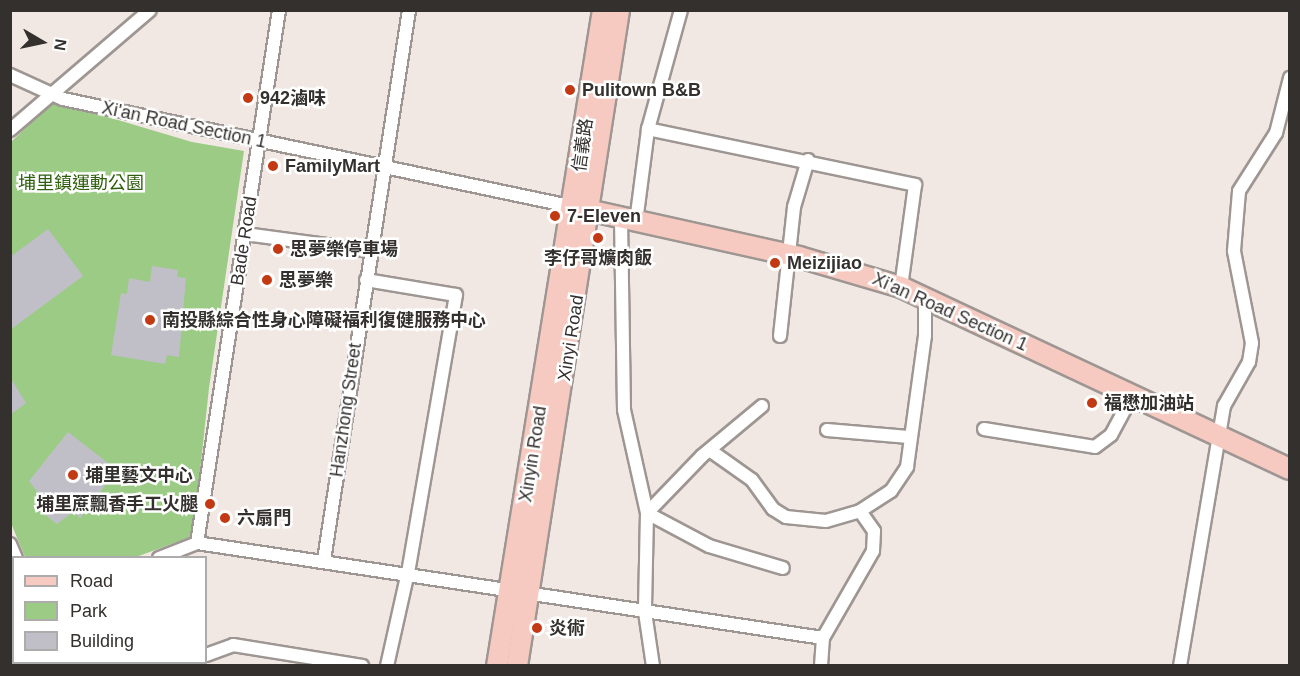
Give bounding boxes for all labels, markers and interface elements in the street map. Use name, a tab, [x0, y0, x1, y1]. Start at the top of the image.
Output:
north arrow	[12, 12, 72, 72]
text: N	[51, 38, 70, 52]
place label: Pulitown B&B	[582, 79, 701, 101]
marker: Pulitown B&B	[563, 83, 577, 97]
place label: 942滷味	[260, 87, 326, 109]
marker: 942滷味	[241, 91, 255, 105]
street label: Xi'an Road Section 1	[100, 97, 268, 153]
street label: 信義路	[569, 117, 597, 173]
place label: FamilyMart	[285, 155, 380, 177]
marker: FamilyMart	[266, 159, 280, 173]
park label: 埔里鎮運動公園	[18, 172, 144, 194]
street label: Bade Road	[226, 195, 262, 287]
place label: 7-Eleven	[567, 205, 641, 227]
marker: 7-Eleven	[548, 209, 562, 223]
marker: 李仔哥爌肉飯	[591, 231, 605, 245]
place label: 思夢樂停車場	[290, 238, 398, 260]
marker: 思夢樂停車場	[271, 242, 285, 256]
place label: 李仔哥爌肉飯	[544, 247, 652, 269]
place label: Meizijiao	[787, 252, 862, 274]
marker: Meizijiao	[768, 256, 782, 270]
street label: Xi'an Road Section 1	[869, 268, 1031, 356]
place label: 思夢樂	[279, 269, 333, 291]
marker: 思夢樂	[260, 273, 274, 287]
street label: Xinyi Road	[554, 293, 588, 383]
place label: 南投縣綜合性身心障礙福利復健服務中心	[162, 309, 486, 331]
marker: 南投縣綜合性身心障礙福利復健服務中心	[143, 313, 157, 327]
street label: Hanzhong Street	[326, 342, 366, 478]
place label: 福懋加油站	[1104, 392, 1194, 414]
marker: 福懋加油站	[1085, 396, 1099, 410]
street label: Xinyin Road	[515, 404, 551, 504]
place label: 埔里藝文中心	[85, 464, 193, 486]
marker: 埔里藝文中心	[66, 468, 80, 482]
place label: 埔里蔗飄香手工火腿	[36, 493, 198, 515]
marker: 埔里蔗飄香手工火腿	[203, 497, 217, 511]
place label: 六扇門	[237, 507, 291, 529]
marker: 六扇門	[218, 511, 232, 525]
legend	[12, 556, 207, 664]
text: Road	[70, 571, 113, 591]
text: Park	[70, 601, 107, 621]
place label: 炎術	[549, 617, 585, 639]
marker: 炎術	[530, 621, 544, 635]
text: Building	[70, 631, 134, 651]

